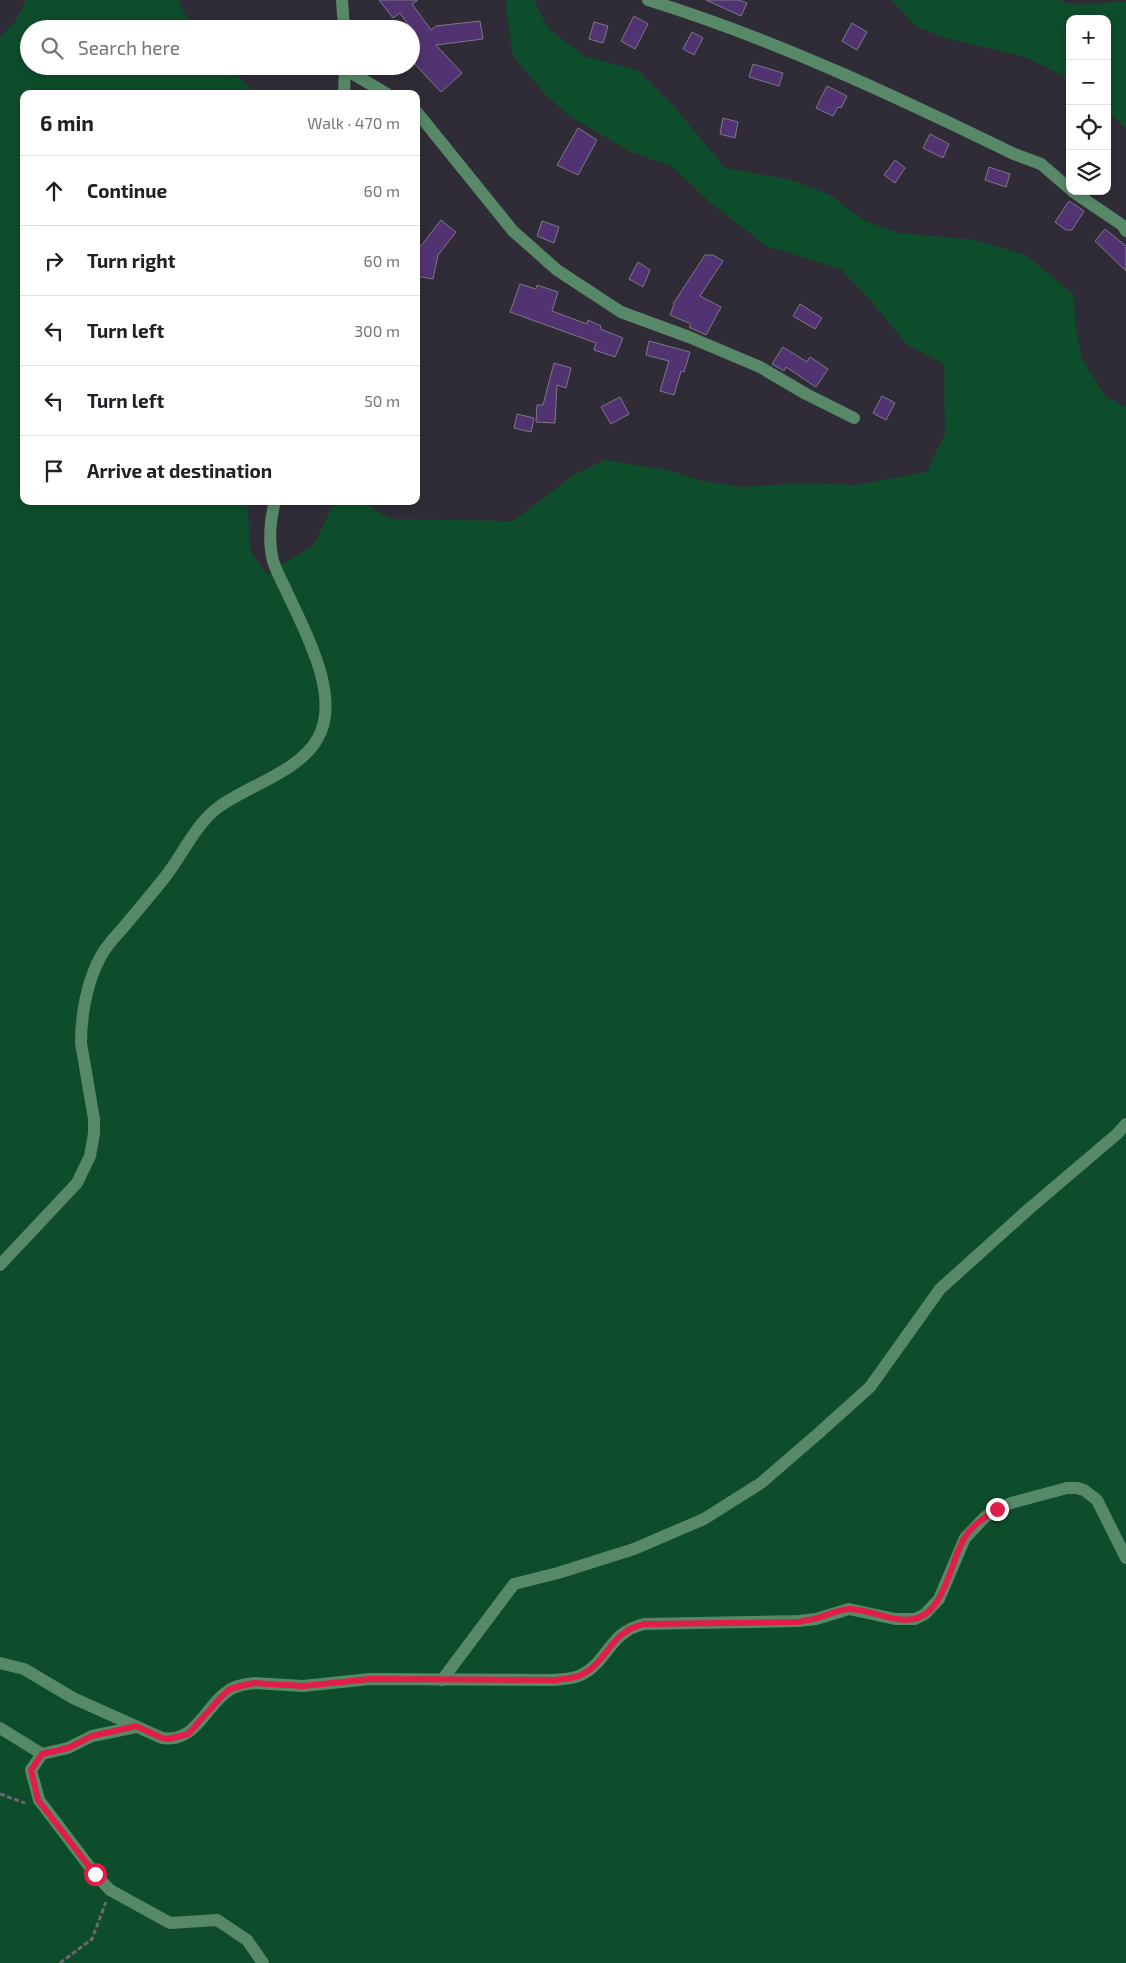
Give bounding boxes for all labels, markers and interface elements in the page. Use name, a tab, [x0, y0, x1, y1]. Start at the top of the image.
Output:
map controls	[1066, 15, 1111, 195]
button: +	[1066, 15, 1111, 60]
search box	[20, 20, 420, 75]
icon: search	[38, 34, 66, 62]
text: Search here	[78, 36, 180, 59]
button: −	[1066, 60, 1111, 105]
button: locate	[1066, 105, 1111, 150]
text: 6 min	[40, 110, 94, 135]
text: Walk · 470 m	[307, 113, 400, 132]
button: layers	[1066, 150, 1111, 195]
icon: ahead	[40, 177, 68, 205]
text: Continue	[87, 179, 167, 202]
text: 60 m	[364, 181, 400, 200]
icon: right	[40, 247, 68, 275]
text: Turn right	[87, 249, 175, 272]
text: 60 m	[364, 251, 400, 270]
icon: left	[40, 317, 68, 345]
text: Turn left	[87, 319, 164, 342]
text: 300 m	[354, 321, 400, 340]
icon: left	[40, 387, 68, 415]
text: Turn left	[87, 389, 164, 412]
text: 50 m	[364, 391, 400, 410]
icon: arrive	[40, 457, 68, 485]
text: Arrive at destination	[87, 459, 272, 482]
route end	[986, 1498, 1009, 1521]
route start	[84, 1863, 107, 1886]

